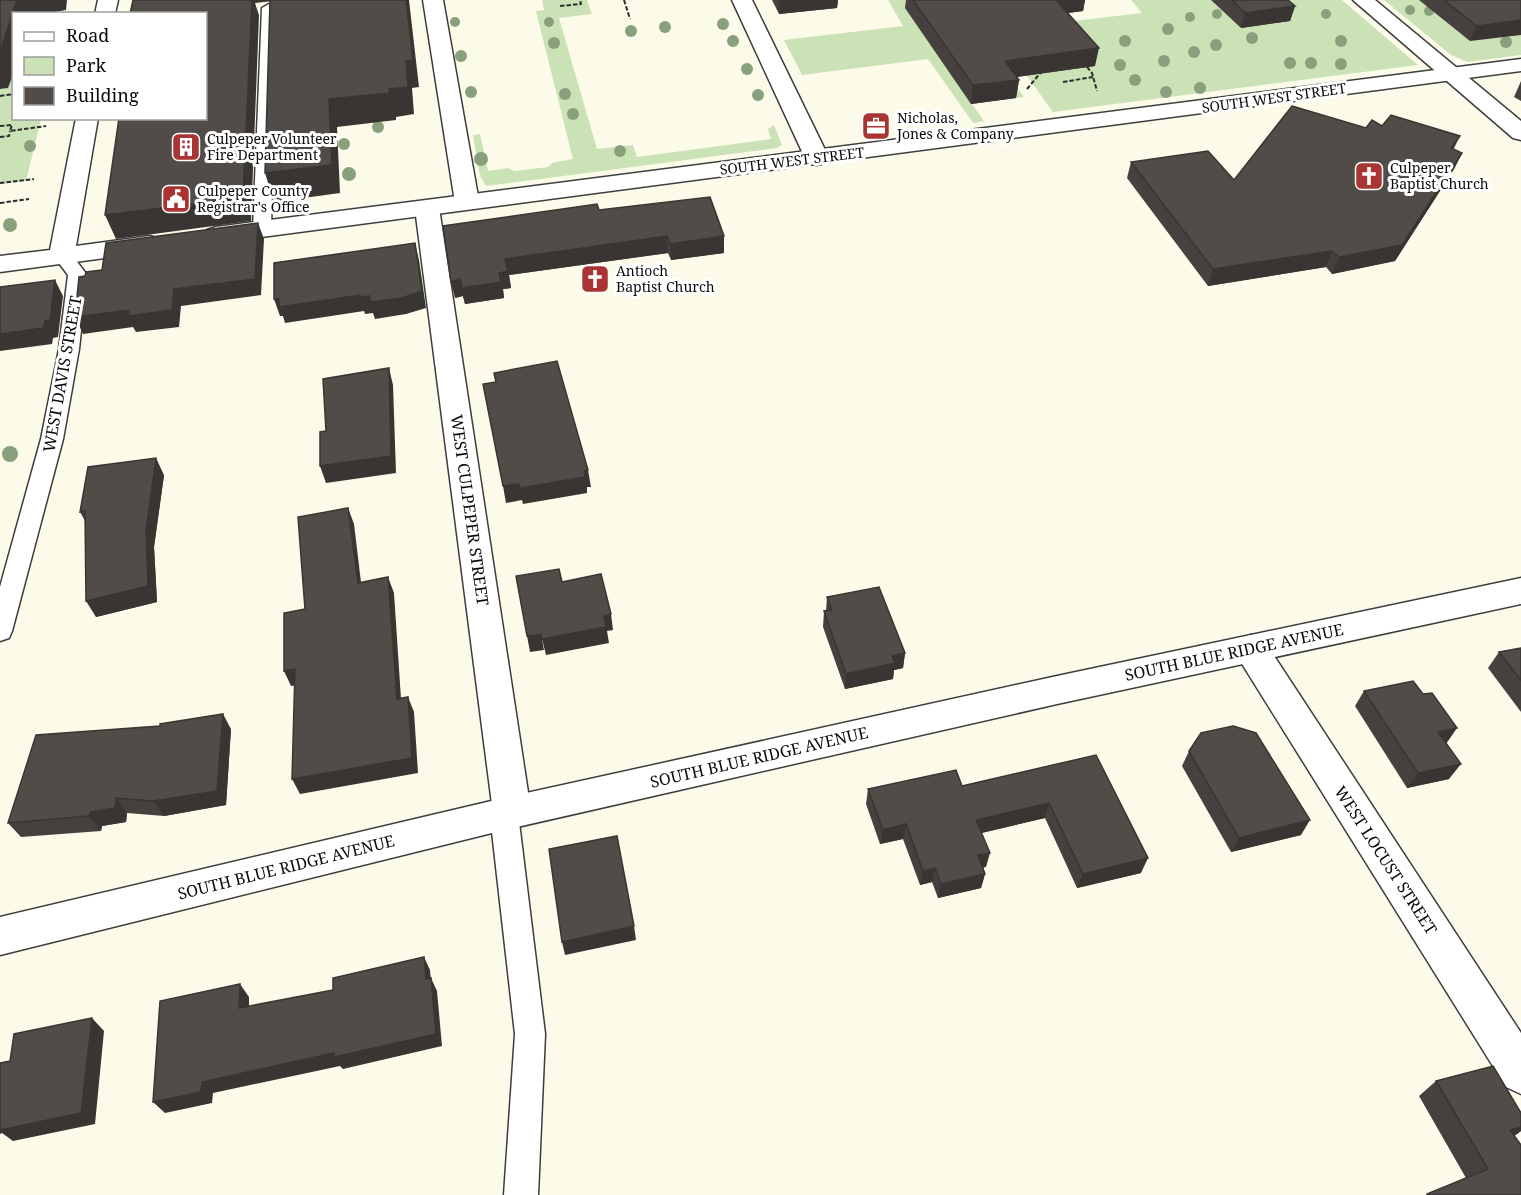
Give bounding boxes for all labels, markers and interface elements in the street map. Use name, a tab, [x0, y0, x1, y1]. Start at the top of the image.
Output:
legend	[12, 12, 207, 120]
text: Road	[66, 23, 109, 47]
text: Park	[66, 53, 106, 77]
street label: SOUTH WEST STREET	[1201, 78, 1348, 117]
text: Building	[66, 83, 139, 107]
place label: Nicholas, Jones & Company	[896, 108, 1014, 143]
office icon: Nicholas, Jones & Company	[860, 110, 892, 142]
place label: Culpeper Volunteer Fire Department	[207, 129, 337, 164]
building icon: Culpeper Volunteer Fire Department	[170, 131, 202, 163]
street label: SOUTH WEST STREET	[719, 142, 866, 179]
place label: Culpeper Baptist Church	[1390, 158, 1489, 193]
church icon: Culpeper Baptist Church	[1353, 160, 1385, 192]
place label: Culpeper County Registrar's Office	[197, 181, 310, 216]
public building icon: Culpeper County Registrar's Office	[160, 183, 192, 215]
place label: Antioch Baptist Church	[616, 261, 715, 296]
church icon: Antioch Baptist Church	[579, 263, 611, 295]
street label: WEST DAVIS STREET	[37, 294, 87, 454]
street label: WEST CULPEPER STREET	[446, 413, 494, 607]
street label: SOUTH BLUE RIDGE AVENUE	[1123, 618, 1345, 686]
street label: SOUTH BLUE RIDGE AVENUE	[648, 721, 870, 793]
street label: WEST LOCUST STREET	[1330, 781, 1442, 939]
street label: SOUTH BLUE RIDGE AVENUE	[175, 829, 397, 905]

